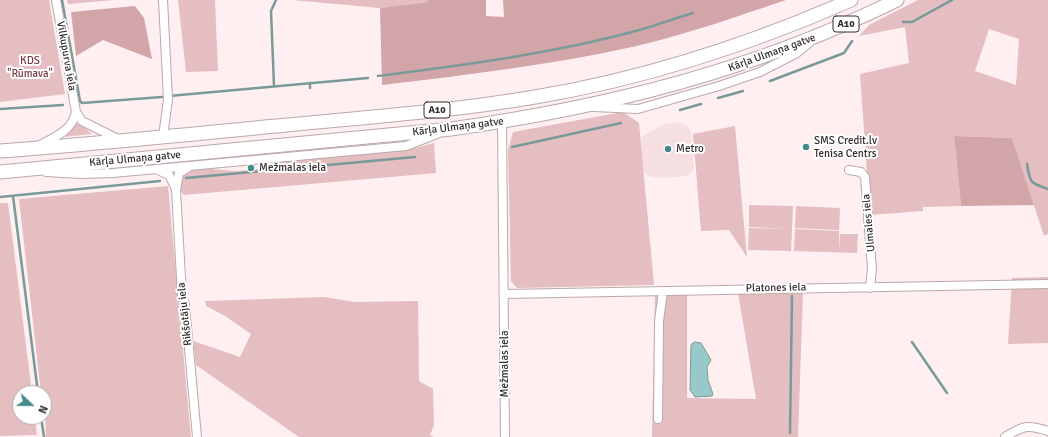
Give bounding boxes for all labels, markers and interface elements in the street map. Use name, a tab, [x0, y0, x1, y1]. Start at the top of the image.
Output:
road number: A10	[833, 16, 859, 32]
street label: Vilkupurva iela	[53, 20, 79, 92]
street label: Kārļa Ulmaņa gatve	[727, 31, 817, 75]
park label: KDS "Rūmava"	[7, 54, 53, 80]
road number: A10	[424, 102, 450, 118]
street label: Kārļa Ulmaņa gatve	[412, 115, 504, 139]
place label: SMS Credit.lv Tenisa Centrs	[814, 134, 877, 160]
place label: Metro	[676, 142, 704, 156]
marker: SMS Credit.lv Tenisa Centrs	[801, 142, 811, 152]
marker: Metro	[663, 144, 673, 154]
street label: Kārļa Ulmaņa gatve	[89, 148, 181, 170]
place label: Mežmalas iela	[259, 161, 326, 175]
marker: Mežmalas iela	[246, 163, 256, 173]
street label: Ulmales iela	[860, 193, 878, 253]
street label: Platones iela	[746, 281, 806, 295]
street label: Rikšotāju iela	[175, 282, 195, 346]
street label: Mežmalas iela	[498, 330, 512, 398]
north arrow	[12, 385, 52, 425]
text: N	[35, 403, 50, 415]

